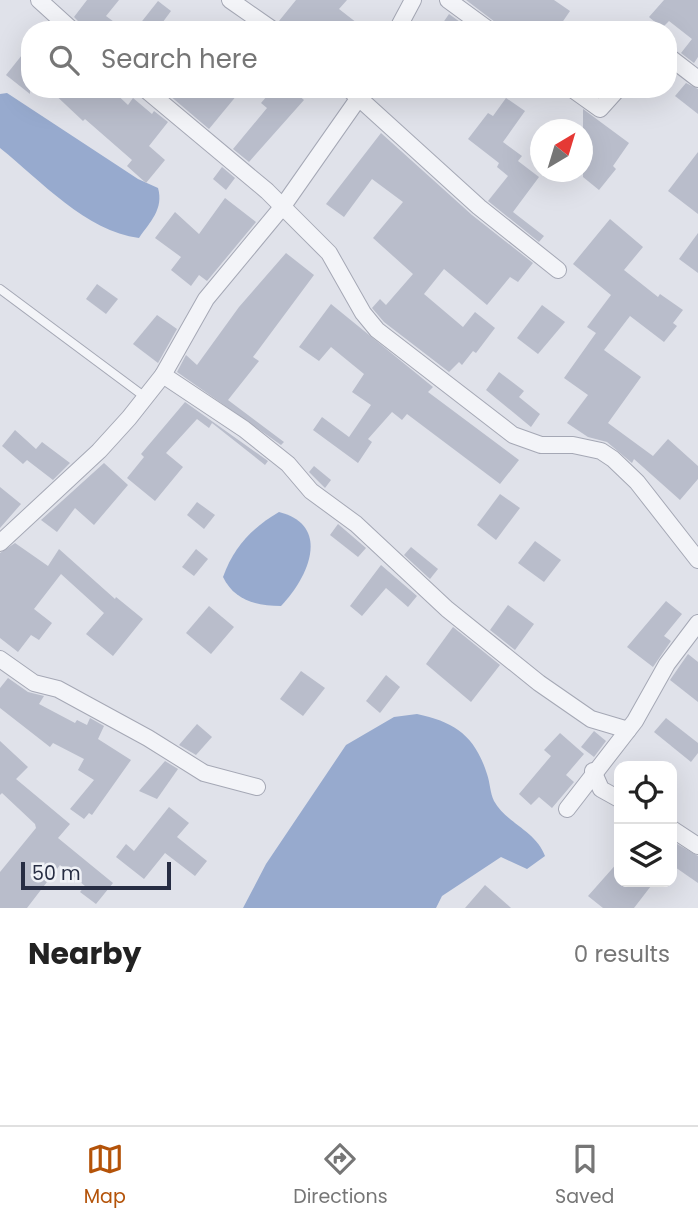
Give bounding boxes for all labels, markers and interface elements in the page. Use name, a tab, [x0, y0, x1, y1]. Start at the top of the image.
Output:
search box	[21, 21, 677, 98]
icon: search	[45, 41, 83, 79]
text: Search here	[101, 41, 258, 77]
north arrow	[530, 119, 593, 182]
map controls	[614, 761, 677, 887]
button: locate	[614, 761, 677, 824]
button: layers	[614, 824, 677, 887]
scale bar	[21, 859, 172, 891]
text: 50 m	[32, 860, 81, 887]
text: Nearby	[28, 932, 142, 975]
text: 0 results	[574, 938, 670, 970]
tab: Map	[84, 1140, 126, 1211]
tab: Directions	[293, 1140, 388, 1211]
tab: Saved	[555, 1140, 614, 1211]

